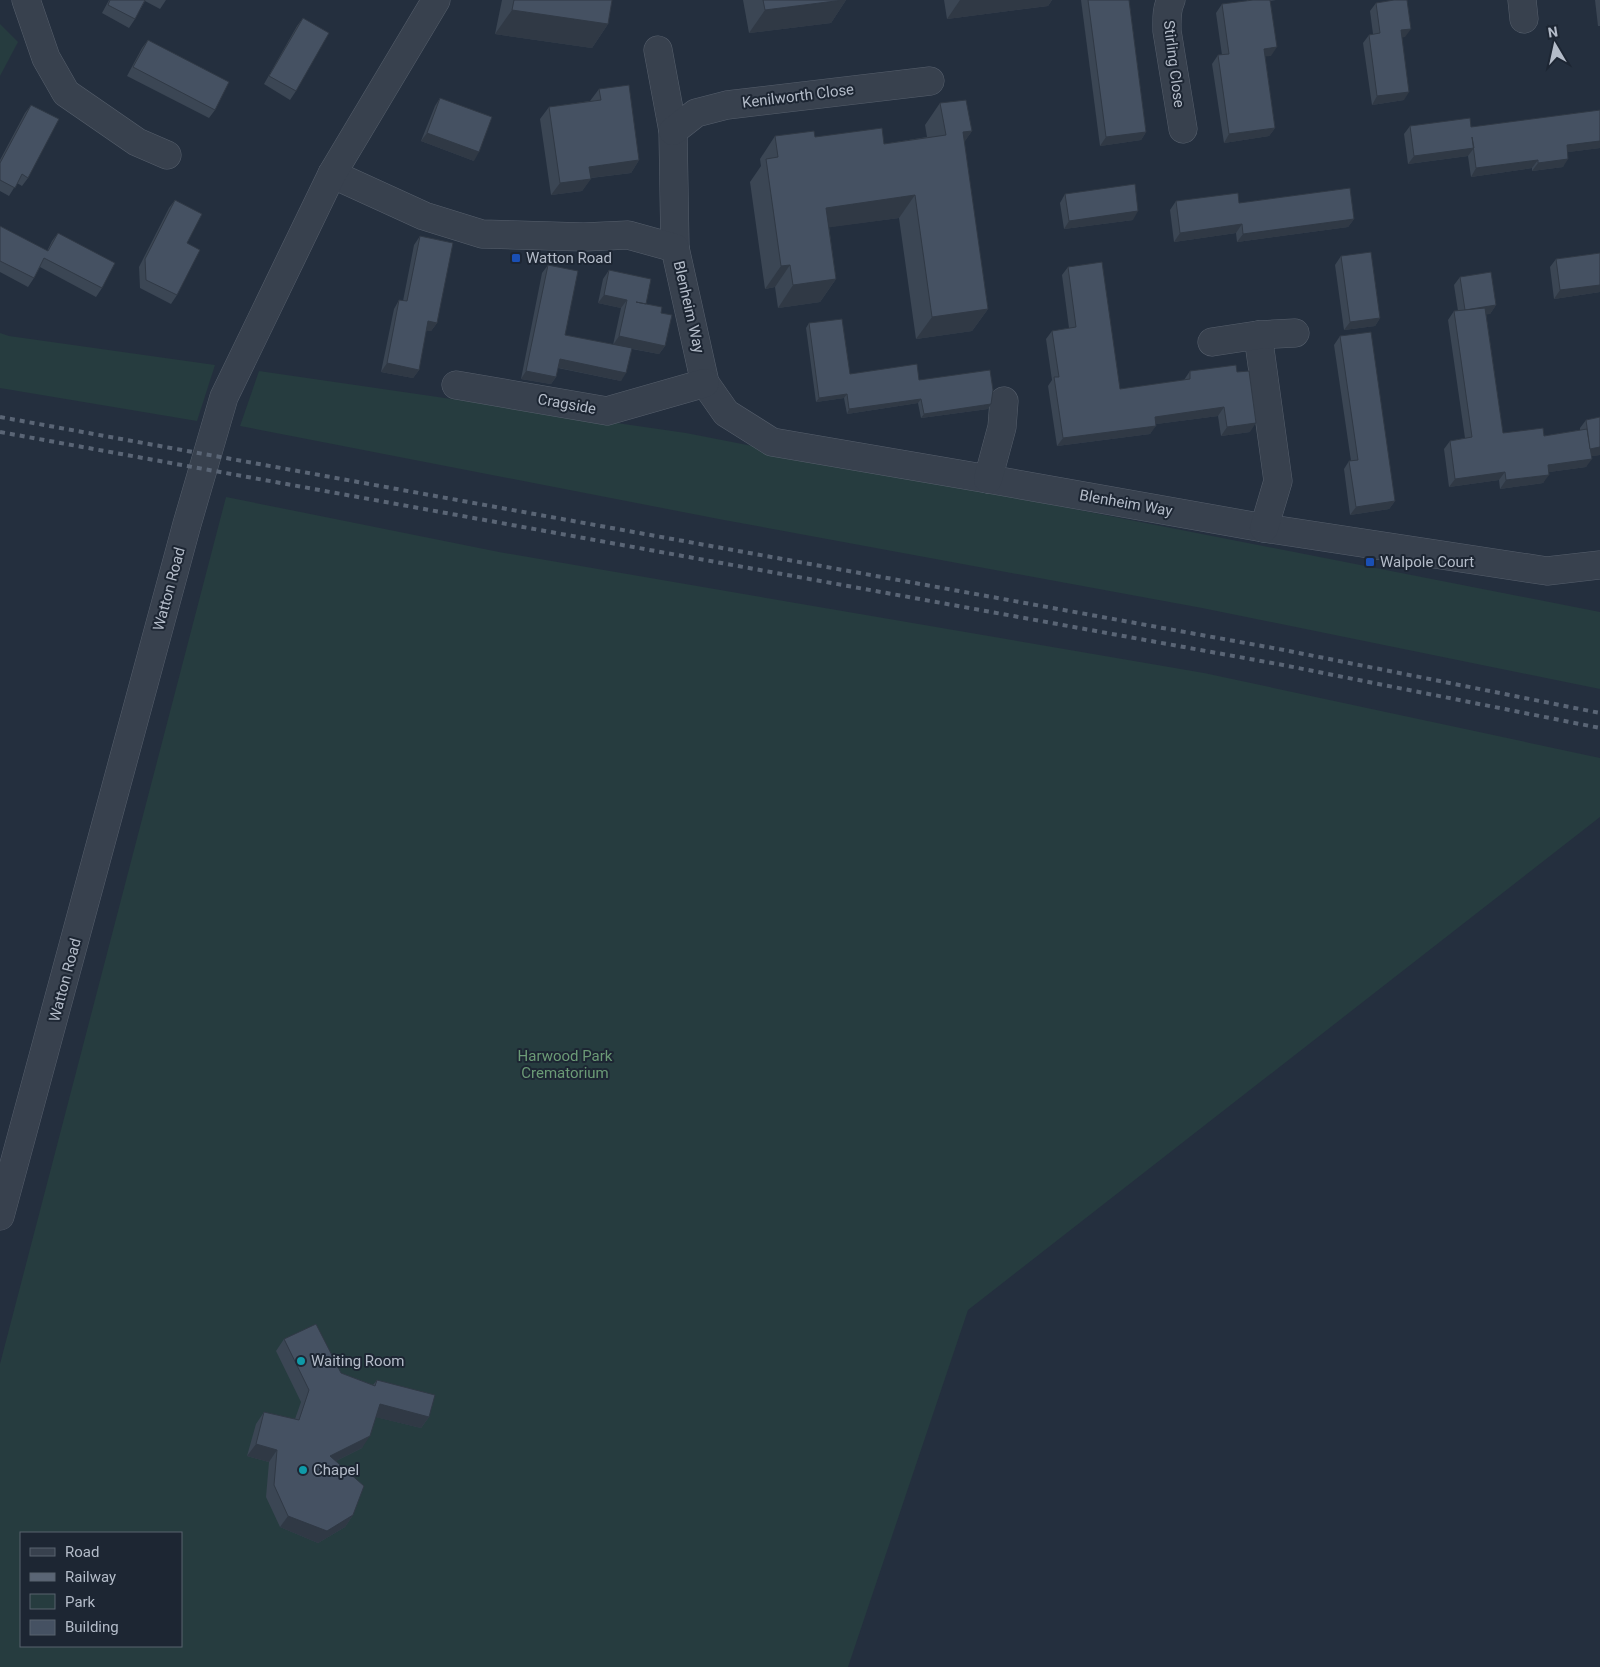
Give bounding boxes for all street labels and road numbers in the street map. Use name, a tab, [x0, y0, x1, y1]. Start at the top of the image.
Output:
street label: Stirling Close	[1160, 19, 1188, 109]
street label: Kenilworth Close	[741, 80, 855, 112]
street label: Blenheim Way	[670, 259, 708, 355]
street label: Cragside	[536, 390, 598, 418]
street label: Blenheim Way	[1078, 486, 1174, 520]
street label: Watton Road	[149, 545, 189, 633]
street label: Watton Road	[45, 936, 85, 1024]

